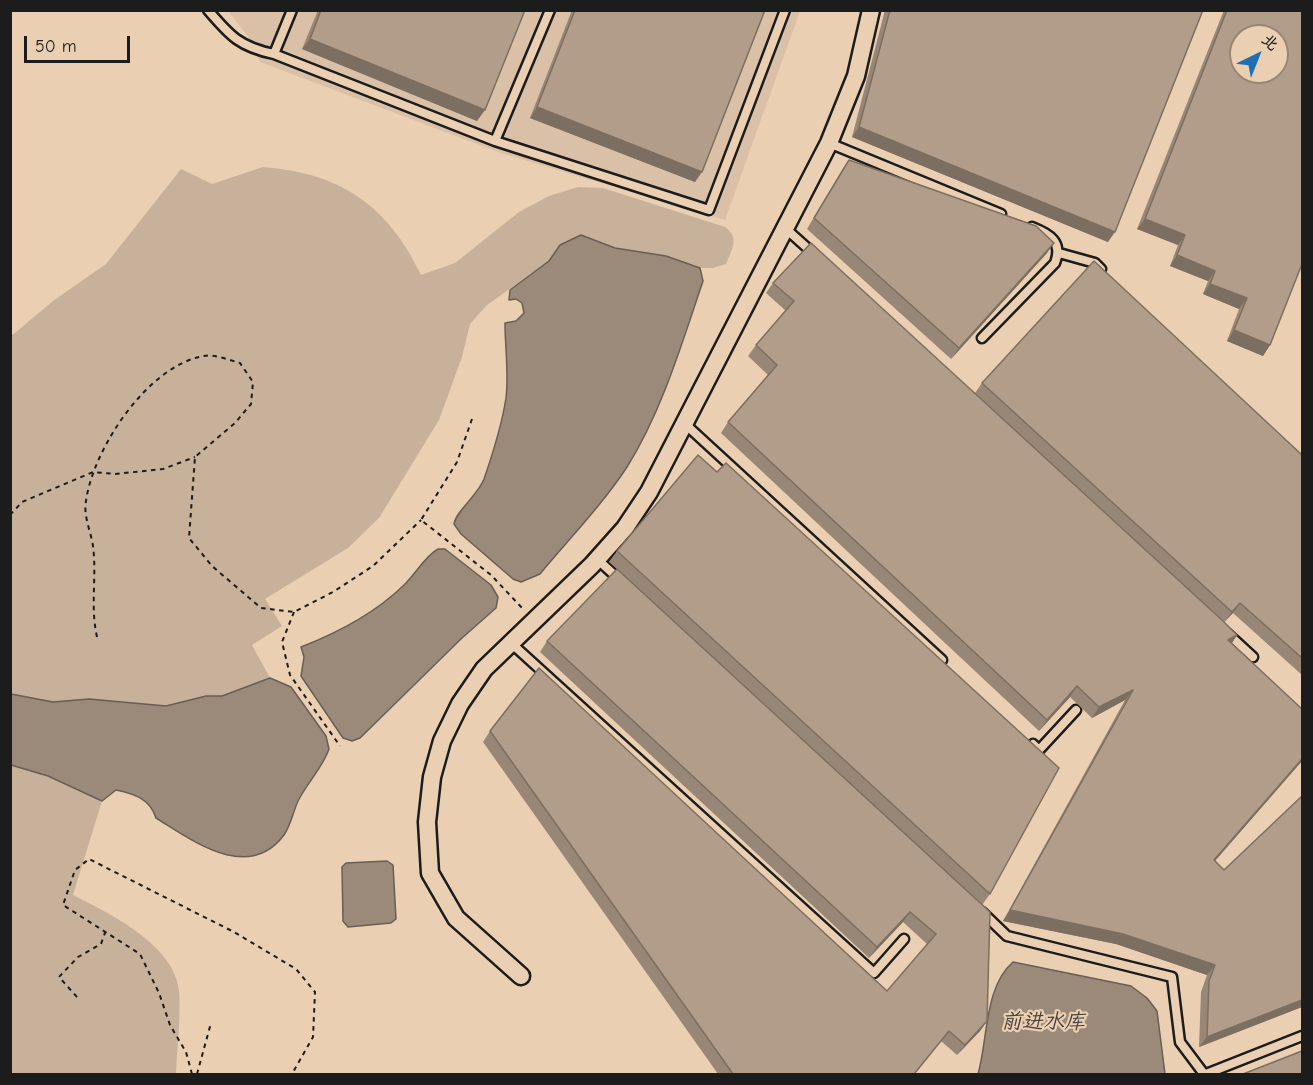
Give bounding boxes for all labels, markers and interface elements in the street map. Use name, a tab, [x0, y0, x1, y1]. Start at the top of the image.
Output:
scale bar	[27, 24, 134, 62]
north arrow	[1229, 24, 1289, 84]
text: 北	[1258, 30, 1282, 54]
text: 50 m	[35, 36, 77, 57]
water label: 前进水库	[1001, 1009, 1085, 1035]

